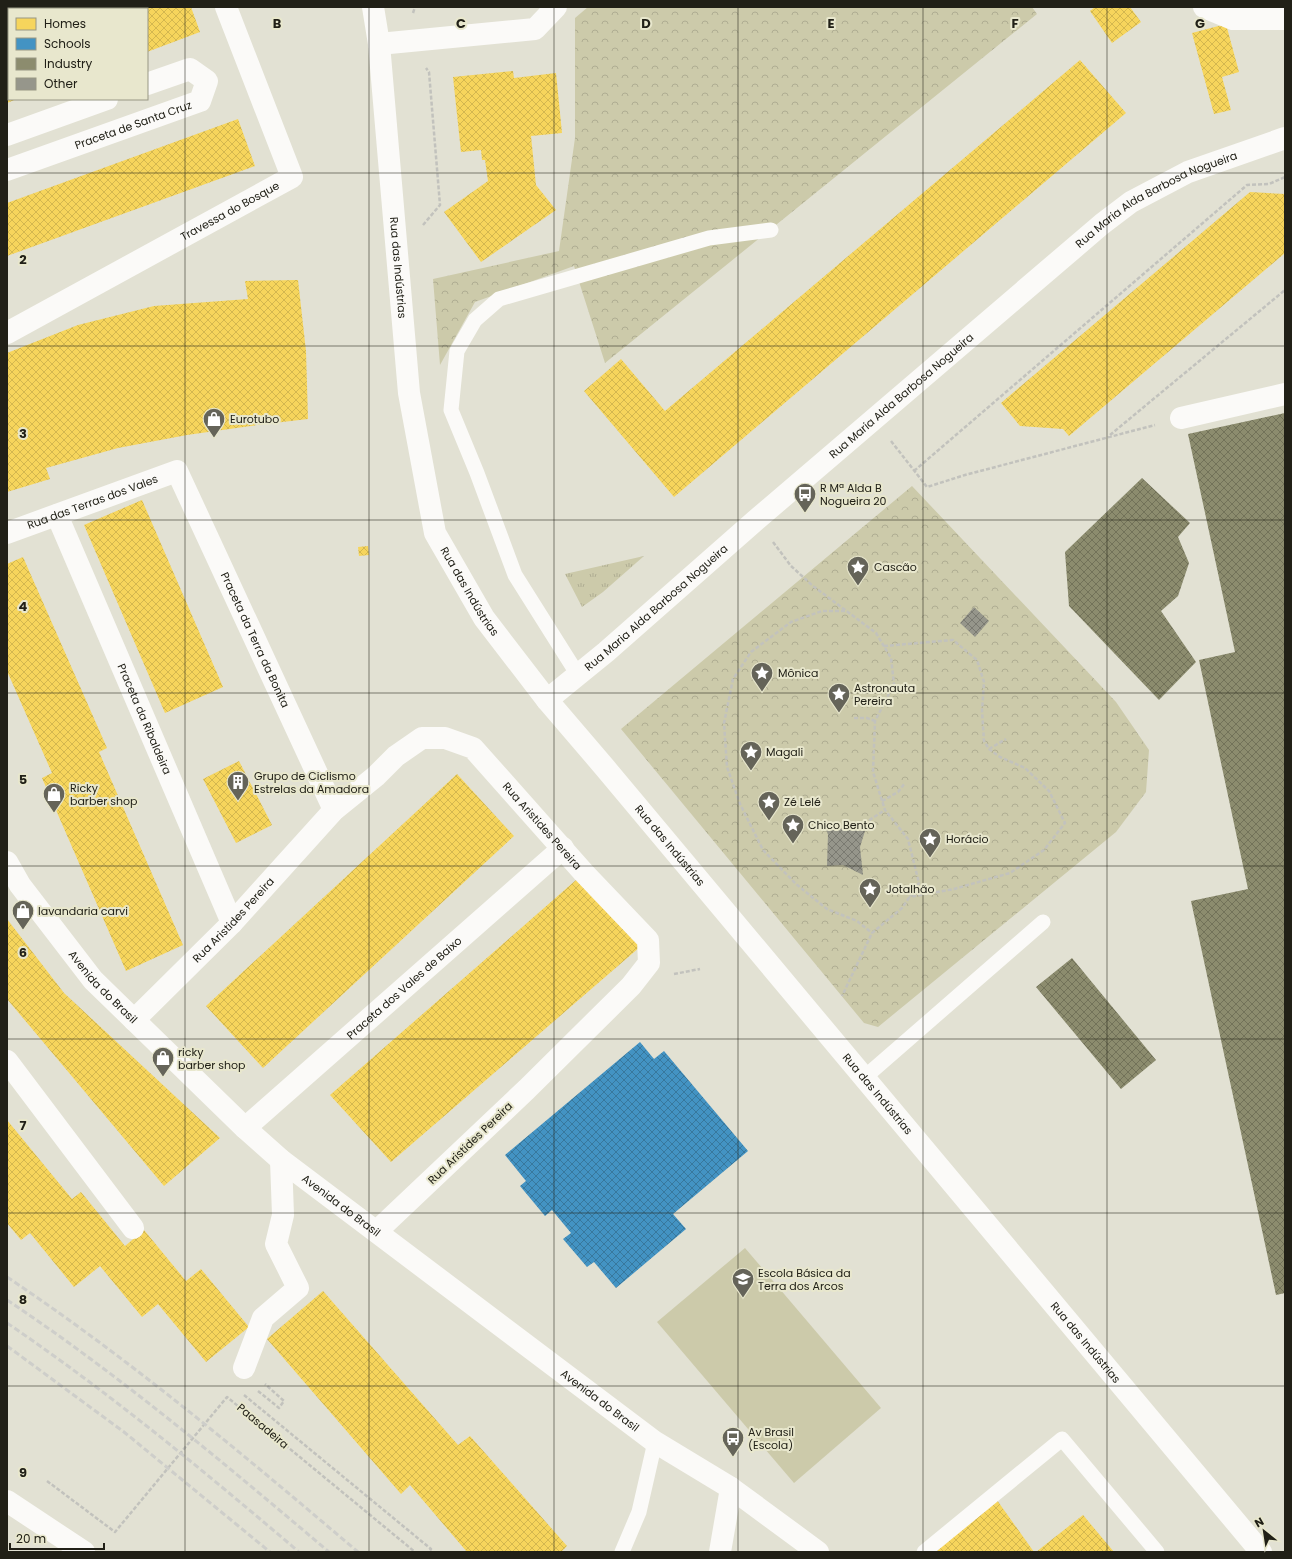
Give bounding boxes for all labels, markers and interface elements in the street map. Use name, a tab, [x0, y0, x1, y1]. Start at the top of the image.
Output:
legend	[8, 8, 148, 100]
text: B	[273, 14, 282, 33]
text: C	[456, 14, 466, 33]
text: D	[641, 14, 651, 33]
text: E	[827, 14, 835, 33]
text: F	[1011, 14, 1019, 33]
text: G	[1195, 14, 1205, 33]
text: Homes	[44, 15, 86, 32]
text: Schools	[44, 35, 91, 52]
text: Industry	[44, 55, 93, 72]
text: Other	[44, 75, 78, 92]
street label: Praceta de Santa Cruz	[73, 97, 194, 153]
street label: Rua Maria Alda Barbosa Nogueira	[1072, 147, 1239, 251]
street label: Travessa do Bosque	[177, 177, 282, 245]
street label: Rua das Indústrias	[386, 216, 411, 319]
text: 2	[19, 250, 27, 269]
street label: Rua Maria Alda Barbosa Nogueira	[826, 329, 977, 462]
shop icon: Eurotubo	[201, 406, 227, 439]
place label: Eurotubo	[230, 411, 279, 427]
text: 3	[19, 424, 27, 443]
street label: Rua das Terras dos Vales	[25, 471, 160, 533]
place label: R Mª Alda B Nogueira 20	[820, 480, 887, 509]
bus stop icon: R Mª Alda B Nogueira 20	[792, 481, 818, 514]
street label: Rua Maria Alda Barbosa Nogueira	[581, 541, 731, 674]
street label: Rua das Indústrias	[437, 544, 503, 639]
place icon: Cascão	[845, 554, 871, 587]
place label: Cascão	[874, 559, 917, 575]
street label: Praceta da Terra da Bonita	[217, 569, 294, 710]
text: 4	[19, 597, 28, 616]
place icon: Mônica	[749, 660, 775, 693]
street label: Praceta da Ribaldeira	[114, 661, 175, 777]
place label: Mônica	[778, 665, 818, 681]
place label: Astronauta Pereira	[854, 680, 915, 709]
place icon: Astronauta Pereira	[826, 681, 852, 714]
place icon: Magali	[738, 739, 764, 772]
place label: Magali	[766, 744, 803, 760]
place label: Grupo de Ciclismo Estrelas da Amadora	[254, 768, 369, 797]
building icon: Grupo de Ciclismo Estrelas da Amadora	[225, 769, 251, 802]
text: 5	[19, 770, 27, 789]
street label: Rua Aristides Pereira	[499, 779, 585, 873]
place label: Ricky barber shop	[70, 780, 138, 809]
shop icon: Ricky barber shop	[41, 781, 67, 814]
place icon: Zé Lelé	[756, 789, 782, 822]
place label: Zé Lelé	[784, 794, 821, 810]
street label: Rua das Indústrias	[631, 801, 709, 890]
place icon: Chico Bento	[780, 812, 806, 845]
place label: Chico Bento	[808, 817, 875, 833]
place icon: Horácio	[917, 826, 943, 859]
place label: Horácio	[946, 831, 989, 847]
street label: Rua Aristides Pereira	[189, 874, 278, 966]
place icon: Jotalhão	[857, 876, 883, 909]
place label: Jotalhão	[886, 881, 935, 897]
shop icon: lavandaria carvi	[10, 898, 36, 931]
place label: lavandaria carvi	[38, 903, 128, 919]
street label: Praceta dos Vales de Baixo	[343, 933, 465, 1043]
text: 6	[19, 943, 27, 962]
street label: Avenida do Brasil	[65, 947, 141, 1027]
place label: ricky barber shop	[178, 1044, 246, 1073]
shop icon: ricky barber shop	[150, 1045, 176, 1078]
street label: Rua das Indústrias	[839, 1050, 917, 1138]
street label: Rua Aristides Pereira	[424, 1098, 516, 1188]
text: 7	[20, 1116, 27, 1135]
street label: Avenida do Brasil	[299, 1170, 384, 1240]
place label: Escola Básica da Terra dos Arcos	[758, 1265, 851, 1294]
school or university icon: Escola Básica da Terra dos Arcos	[730, 1266, 756, 1299]
text: 8	[19, 1290, 27, 1309]
street label: Rua das Indústrias	[1047, 1298, 1125, 1387]
street label: Avenida do Brasil	[557, 1366, 643, 1435]
street label: Paasadeira	[234, 1400, 292, 1452]
place label: Av Brasil (Escola)	[748, 1424, 794, 1453]
bus stop icon: Av Brasil (Escola)	[720, 1425, 746, 1458]
text: 9	[19, 1463, 27, 1482]
north arrow	[1244, 1511, 1284, 1551]
text: N	[1251, 1513, 1267, 1531]
scale bar	[10, 1525, 104, 1551]
text: 20 m	[16, 1530, 46, 1547]

